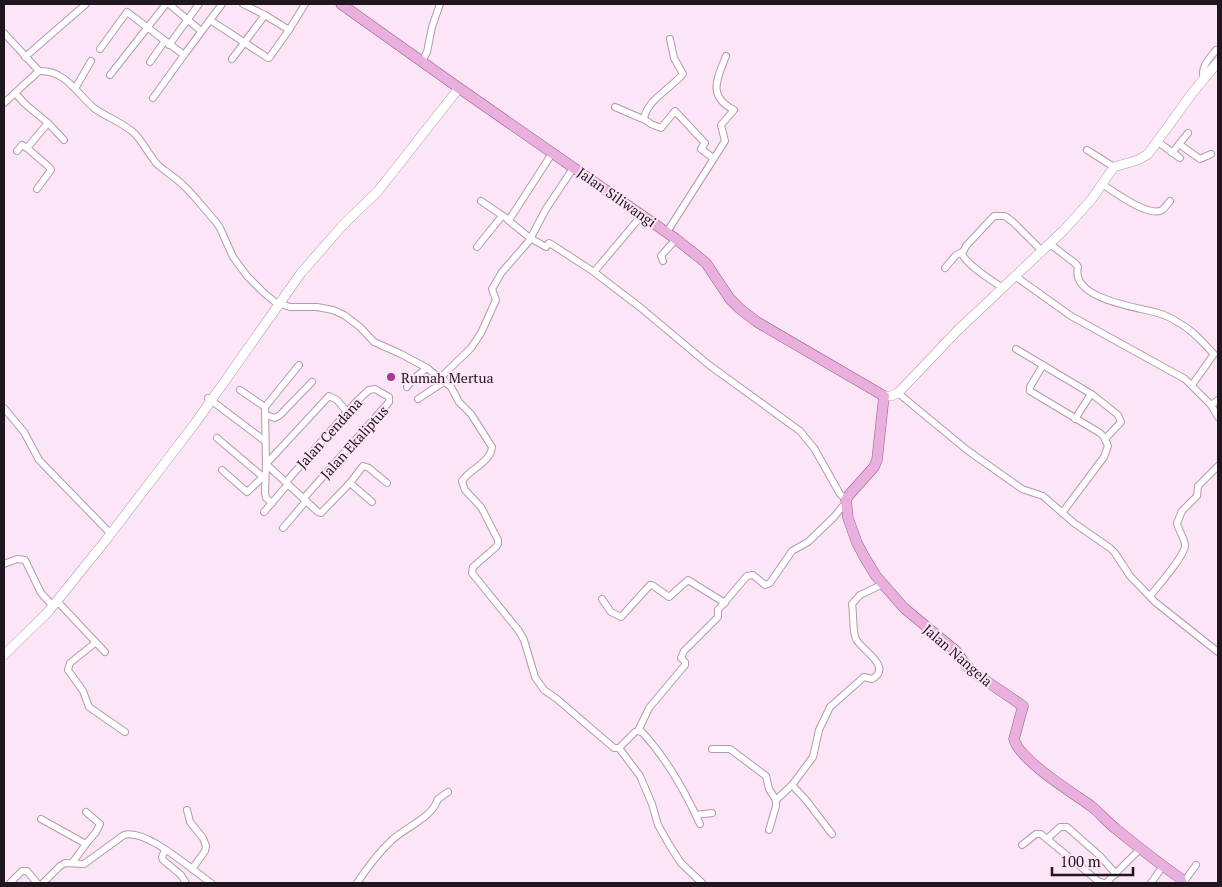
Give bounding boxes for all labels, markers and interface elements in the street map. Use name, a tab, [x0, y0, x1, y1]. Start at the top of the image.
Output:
street label: Jalan Siliwangi	[574, 163, 660, 231]
place label: Rumah Mertua	[401, 368, 494, 387]
marker: Rumah Mertua	[385, 371, 397, 383]
street label: Jalan Cendana	[292, 394, 366, 472]
street label: Jalan Ekaliptus	[316, 401, 392, 483]
street label: Jalan Nangela	[919, 620, 997, 690]
scale bar	[1052, 844, 1133, 876]
text: 100 m	[1060, 851, 1101, 871]

